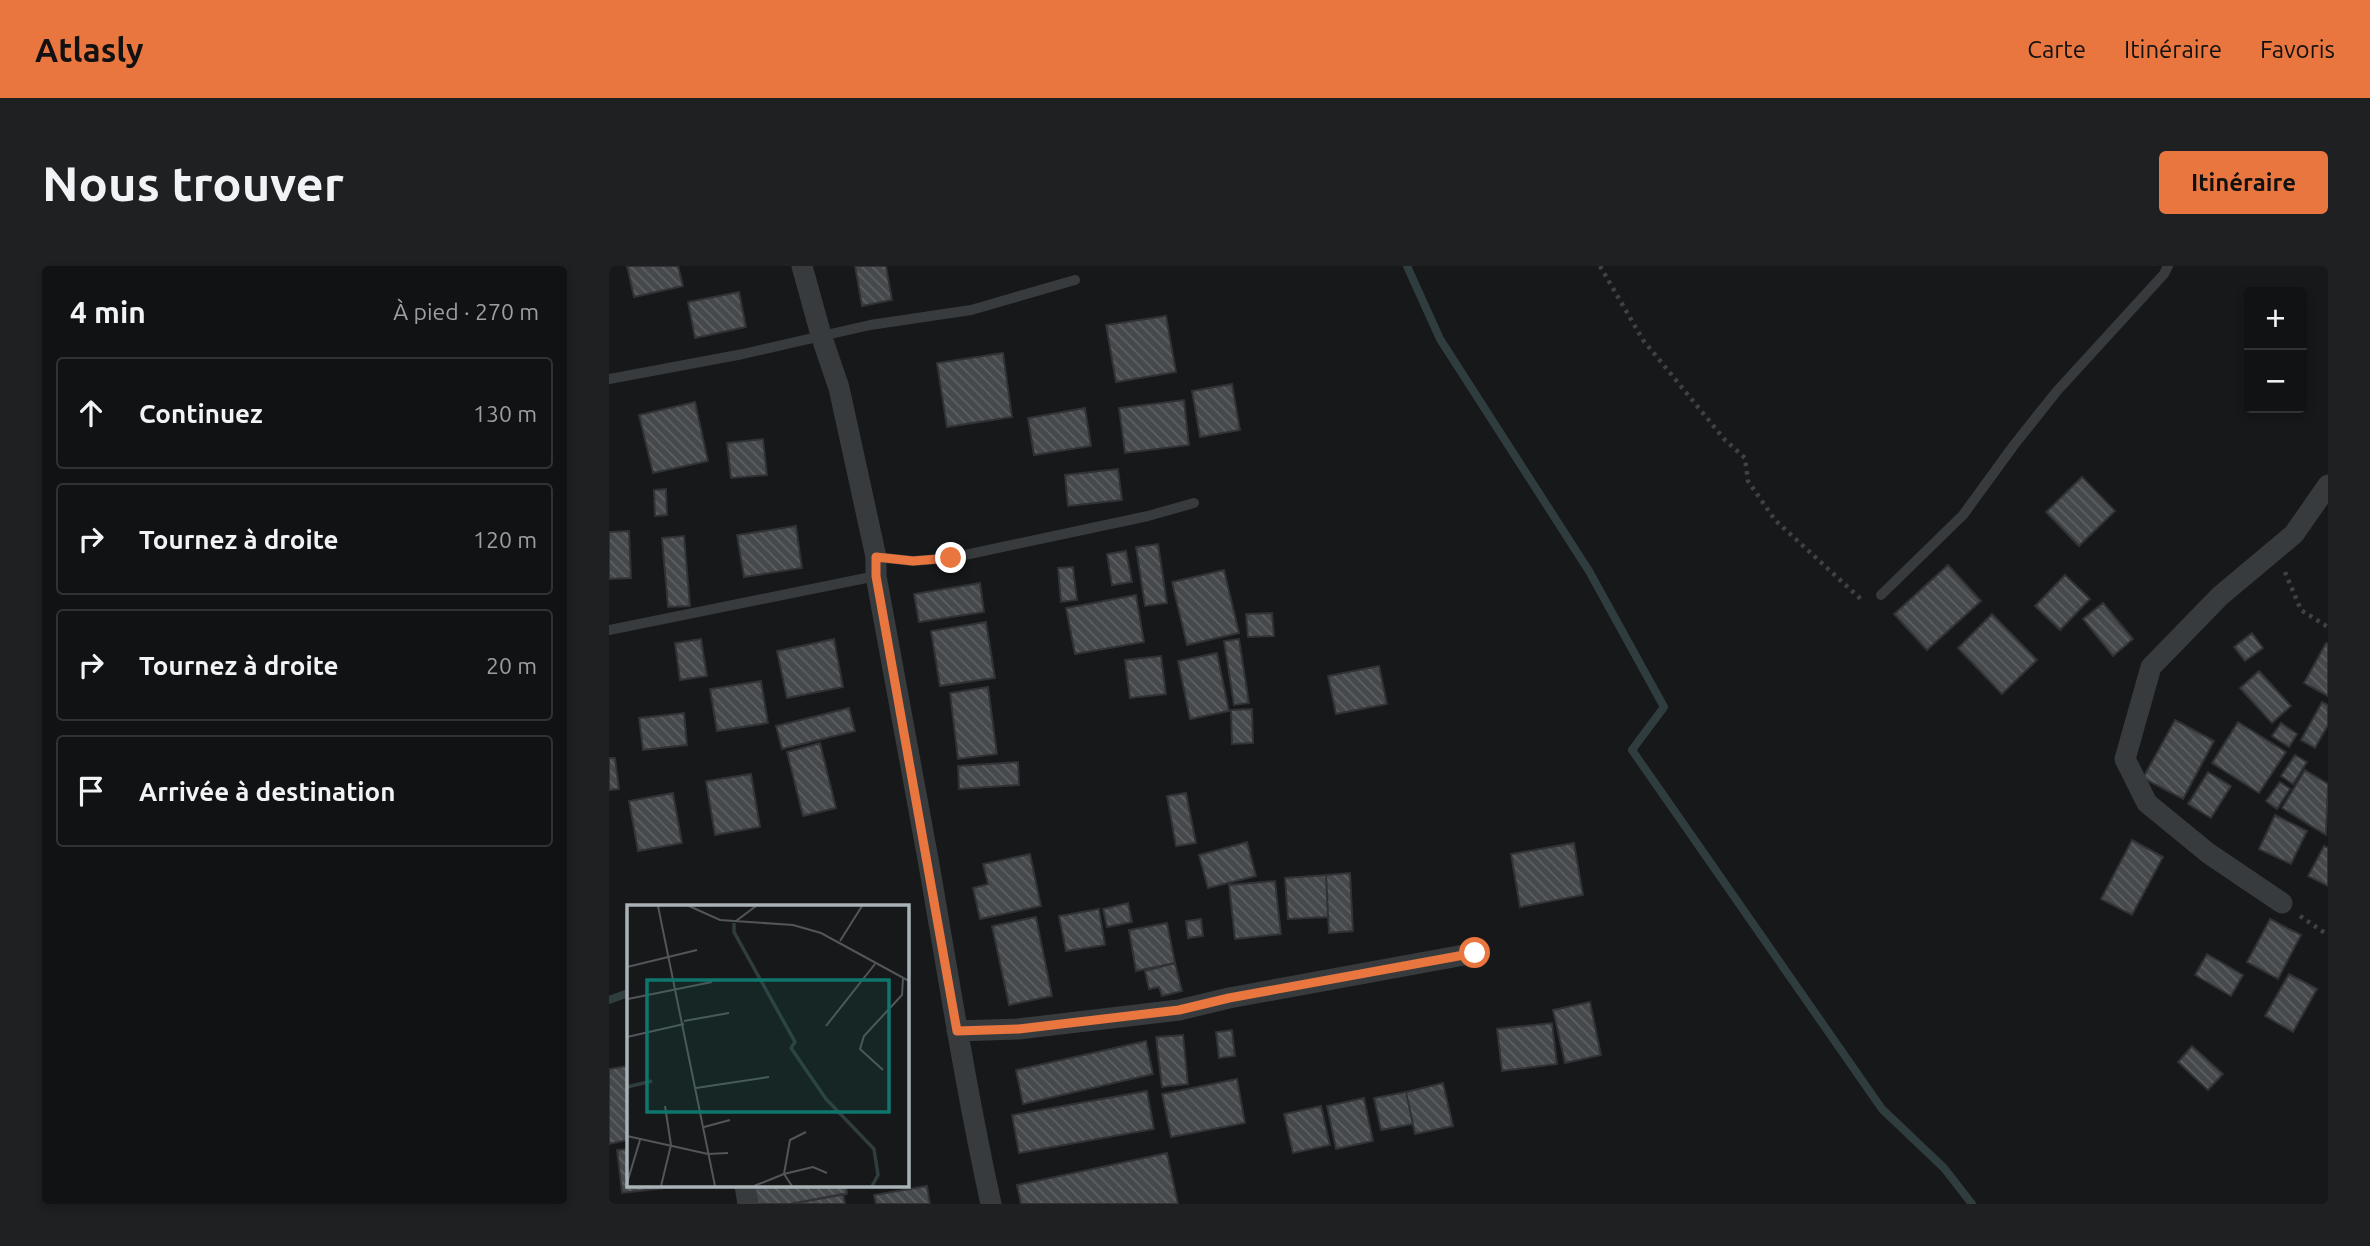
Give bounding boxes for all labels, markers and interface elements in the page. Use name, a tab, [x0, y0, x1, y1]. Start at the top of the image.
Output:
text: Atlasly	[35, 31, 144, 68]
text: Carte	[2027, 36, 2086, 63]
text: Itinéraire	[2124, 36, 2222, 63]
text: Favoris	[2260, 36, 2335, 63]
button: Itinéraire	[2159, 151, 2328, 214]
text: Nous trouver	[42, 155, 344, 210]
map controls	[2244, 287, 2307, 413]
button: +	[2244, 287, 2307, 350]
text: 4 min	[70, 295, 146, 329]
text: À pied · 270 m	[393, 299, 539, 324]
button: −	[2244, 350, 2307, 413]
icon: ahead	[72, 394, 110, 432]
text: Continuez	[139, 399, 263, 428]
text: 130 m	[473, 401, 537, 426]
icon: right	[72, 520, 110, 558]
text: Tournez à droite	[139, 525, 338, 554]
text: 120 m	[473, 527, 537, 552]
route end	[935, 542, 966, 573]
icon: right	[72, 646, 110, 684]
text: Tournez à droite	[139, 651, 338, 680]
text: 20 m	[486, 653, 537, 678]
icon: arrive	[72, 772, 110, 810]
text: Arrivée à destination	[139, 777, 395, 806]
inset map	[627, 905, 908, 1186]
route start	[1459, 937, 1490, 968]

